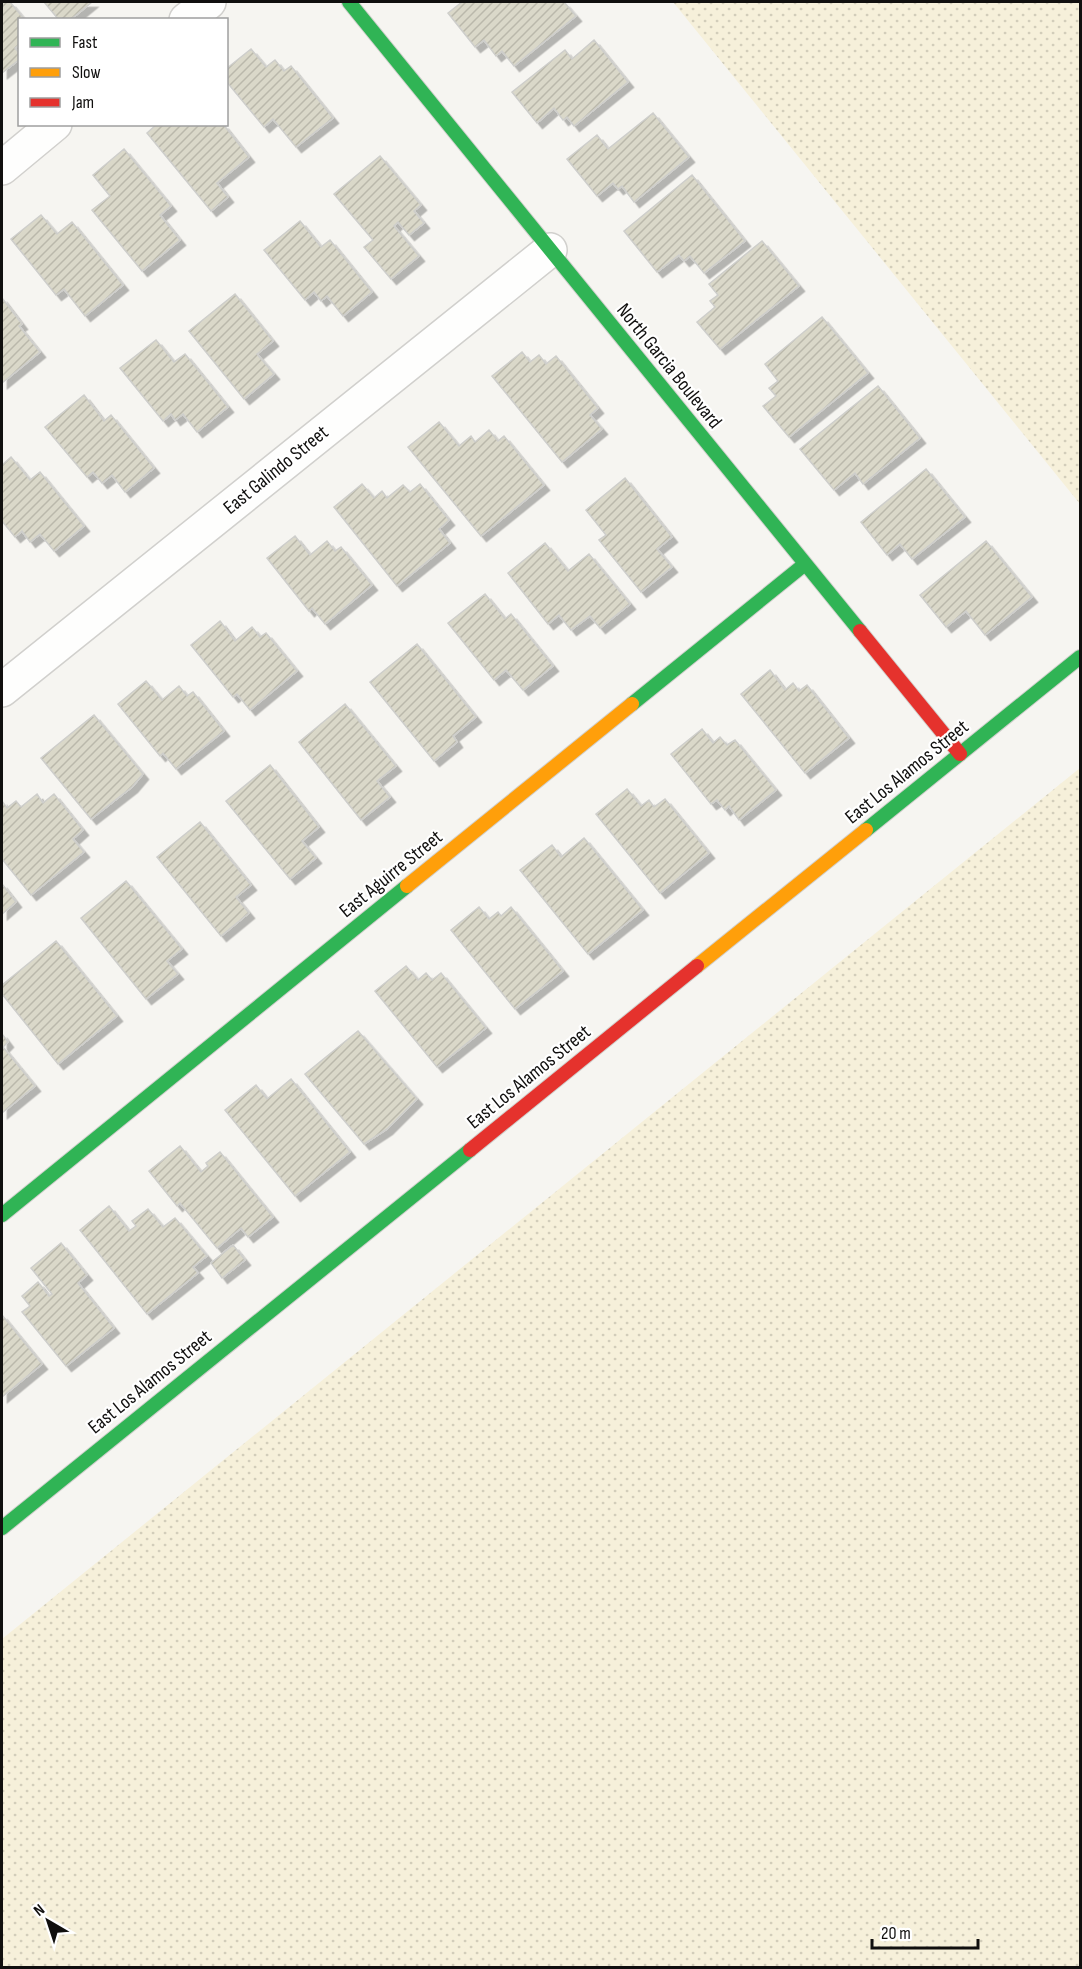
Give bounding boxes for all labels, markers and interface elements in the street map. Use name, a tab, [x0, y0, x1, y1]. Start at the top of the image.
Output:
legend	[18, 18, 228, 126]
text: Fast	[72, 32, 98, 53]
text: Slow	[72, 62, 101, 83]
text: Jam	[71, 92, 94, 113]
street label: North Garcia Boulevard	[611, 299, 727, 433]
street label: East Galindo Street	[219, 420, 333, 520]
street label: East Los Alamos Street	[840, 715, 974, 829]
street label: East Aguirre Street	[335, 825, 447, 923]
street label: East Los Alamos Street	[462, 1020, 596, 1134]
street label: East Los Alamos Street	[83, 1325, 217, 1439]
north arrow	[18, 1891, 78, 1951]
text: N	[30, 1900, 49, 1921]
scale bar	[872, 1912, 978, 1950]
text: 20 m	[881, 1923, 911, 1944]

